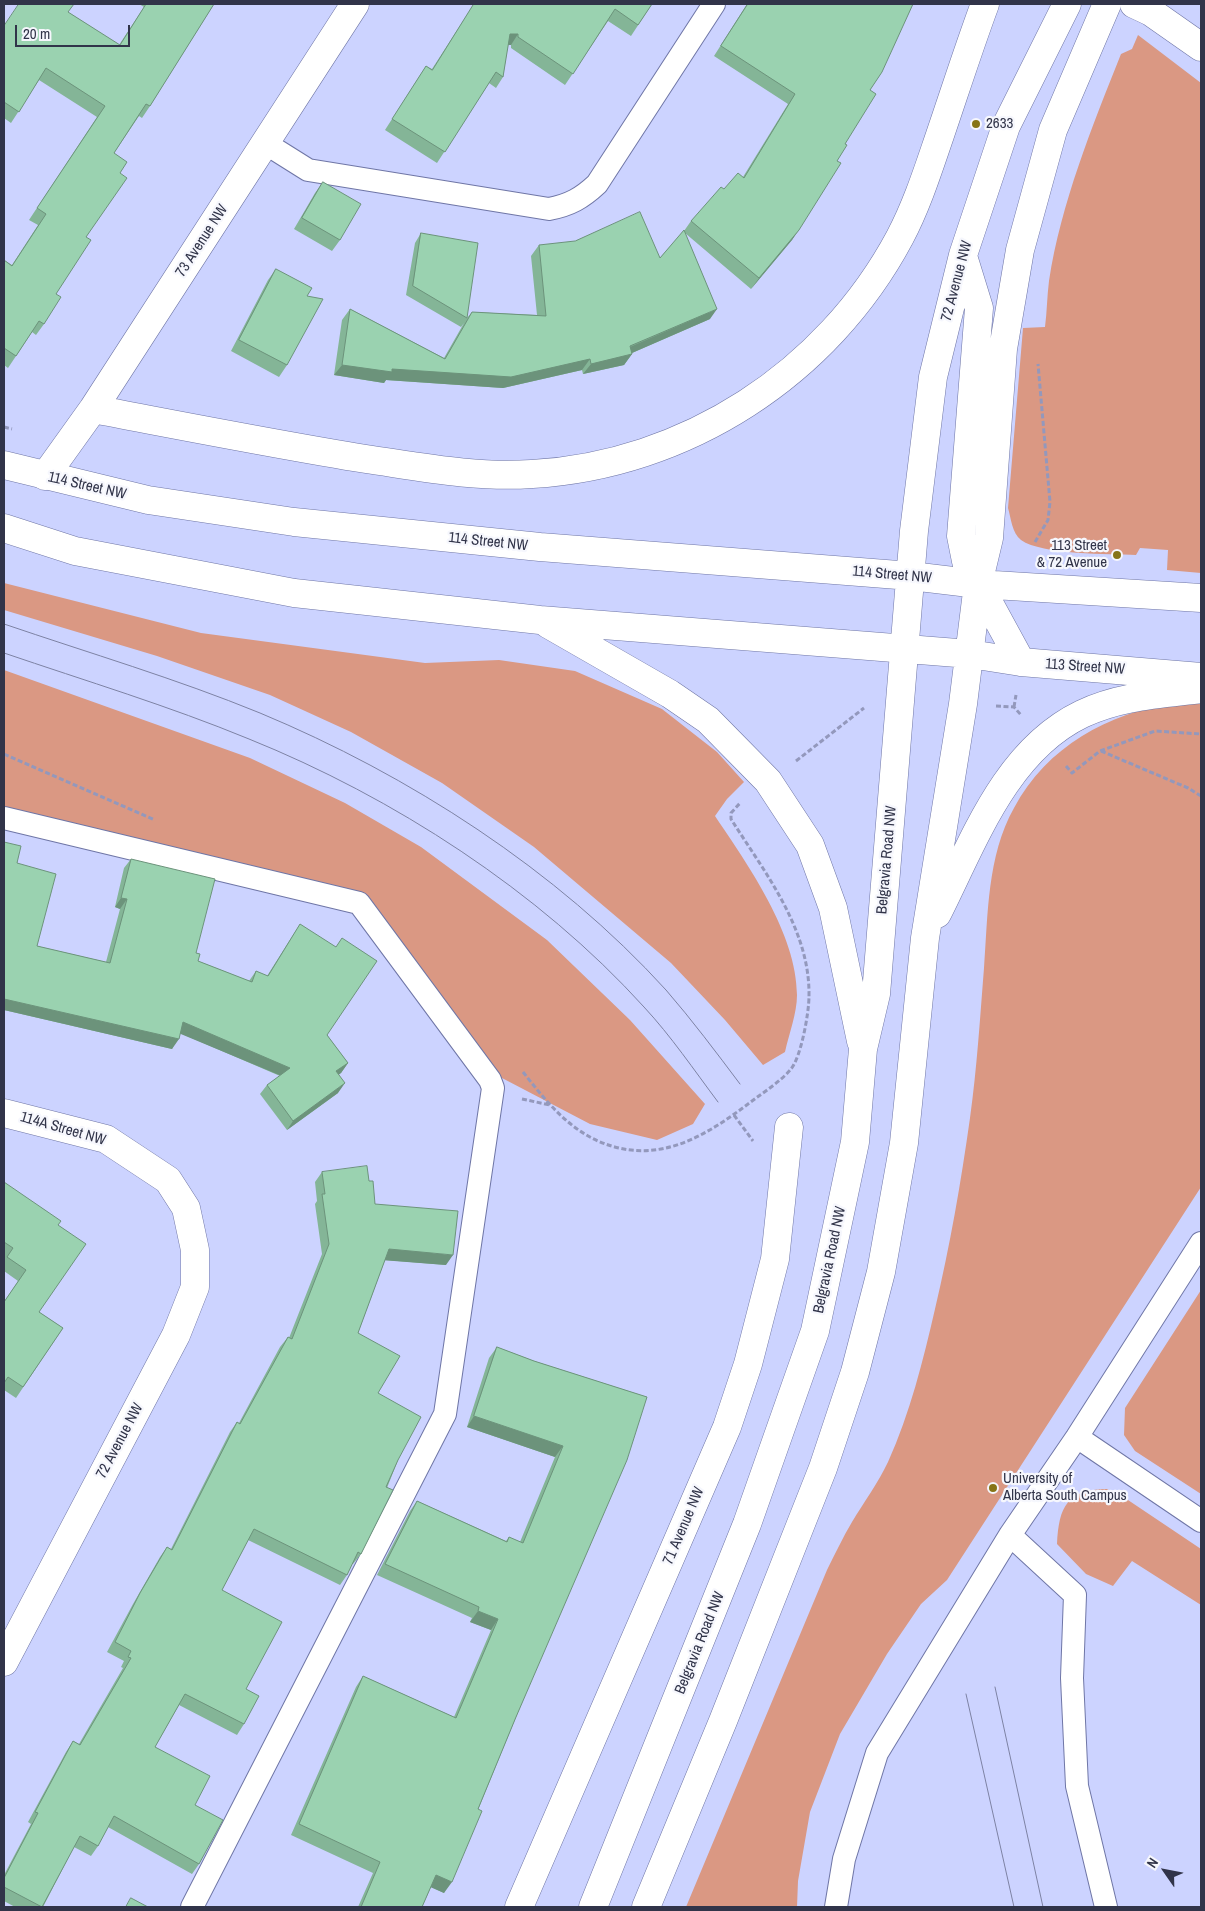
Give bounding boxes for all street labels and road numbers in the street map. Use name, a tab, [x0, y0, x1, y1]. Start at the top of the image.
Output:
street label: 73 Avenue NW	[172, 201, 232, 281]
street label: 72 Avenue NW	[938, 239, 976, 323]
street label: 114 Street NW	[46, 468, 128, 504]
street label: 114 Street NW	[447, 529, 529, 555]
street label: 114 Street NW	[851, 563, 933, 587]
street label: 113 Street NW	[1045, 655, 1125, 679]
street label: Belgravia Road NW	[873, 805, 901, 915]
street label: 114A Street NW	[18, 1108, 108, 1150]
street label: Belgravia Road NW	[810, 1205, 850, 1315]
street label: 72 Avenue NW	[93, 1400, 147, 1482]
street label: 71 Avenue NW	[660, 1485, 708, 1567]
street label: Belgravia Road NW	[671, 1589, 729, 1697]

